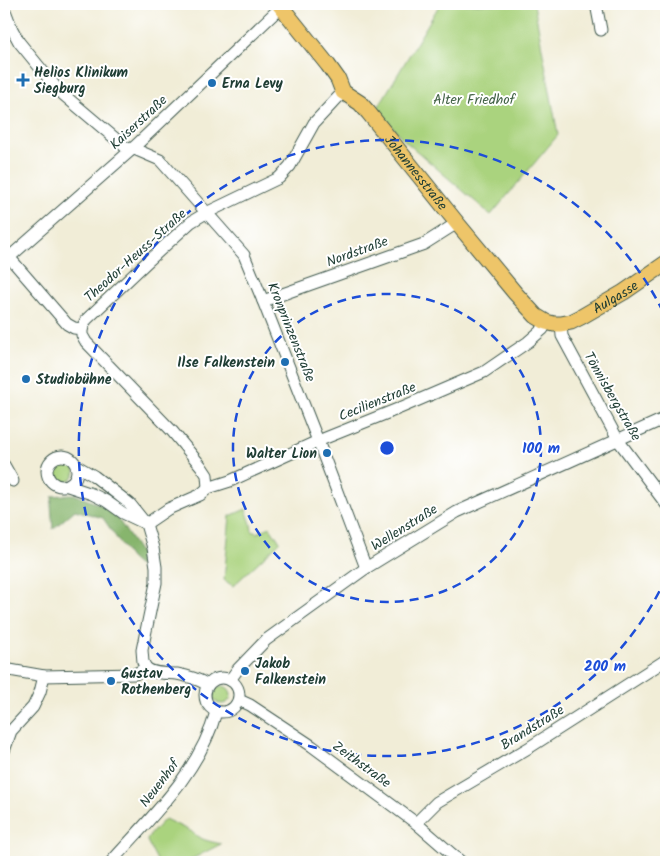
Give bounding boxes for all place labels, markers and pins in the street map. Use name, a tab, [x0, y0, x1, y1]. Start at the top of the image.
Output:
place label: Helios Klinikum Siegburg	[34, 62, 129, 100]
marker: Helios Klinikum Siegburg	[16, 73, 30, 87]
place label: Erna Levy	[222, 73, 283, 95]
marker: Erna Levy	[206, 77, 218, 89]
place label: Ilse Falkenstein	[177, 352, 275, 374]
marker: Ilse Falkenstein	[279, 356, 291, 368]
place label: Studiobühne	[36, 369, 112, 391]
marker: Studiobühne	[20, 373, 32, 385]
centre of rings	[378, 439, 396, 457]
place label: Walter Lion	[246, 443, 317, 465]
marker: Walter Lion	[321, 447, 333, 459]
place label: Jakob Falkenstein	[255, 653, 326, 691]
place label: Gustav Rothenberg	[121, 663, 191, 701]
marker: Jakob Falkenstein	[239, 665, 251, 677]
marker: Gustav Rothenberg	[105, 675, 117, 687]

